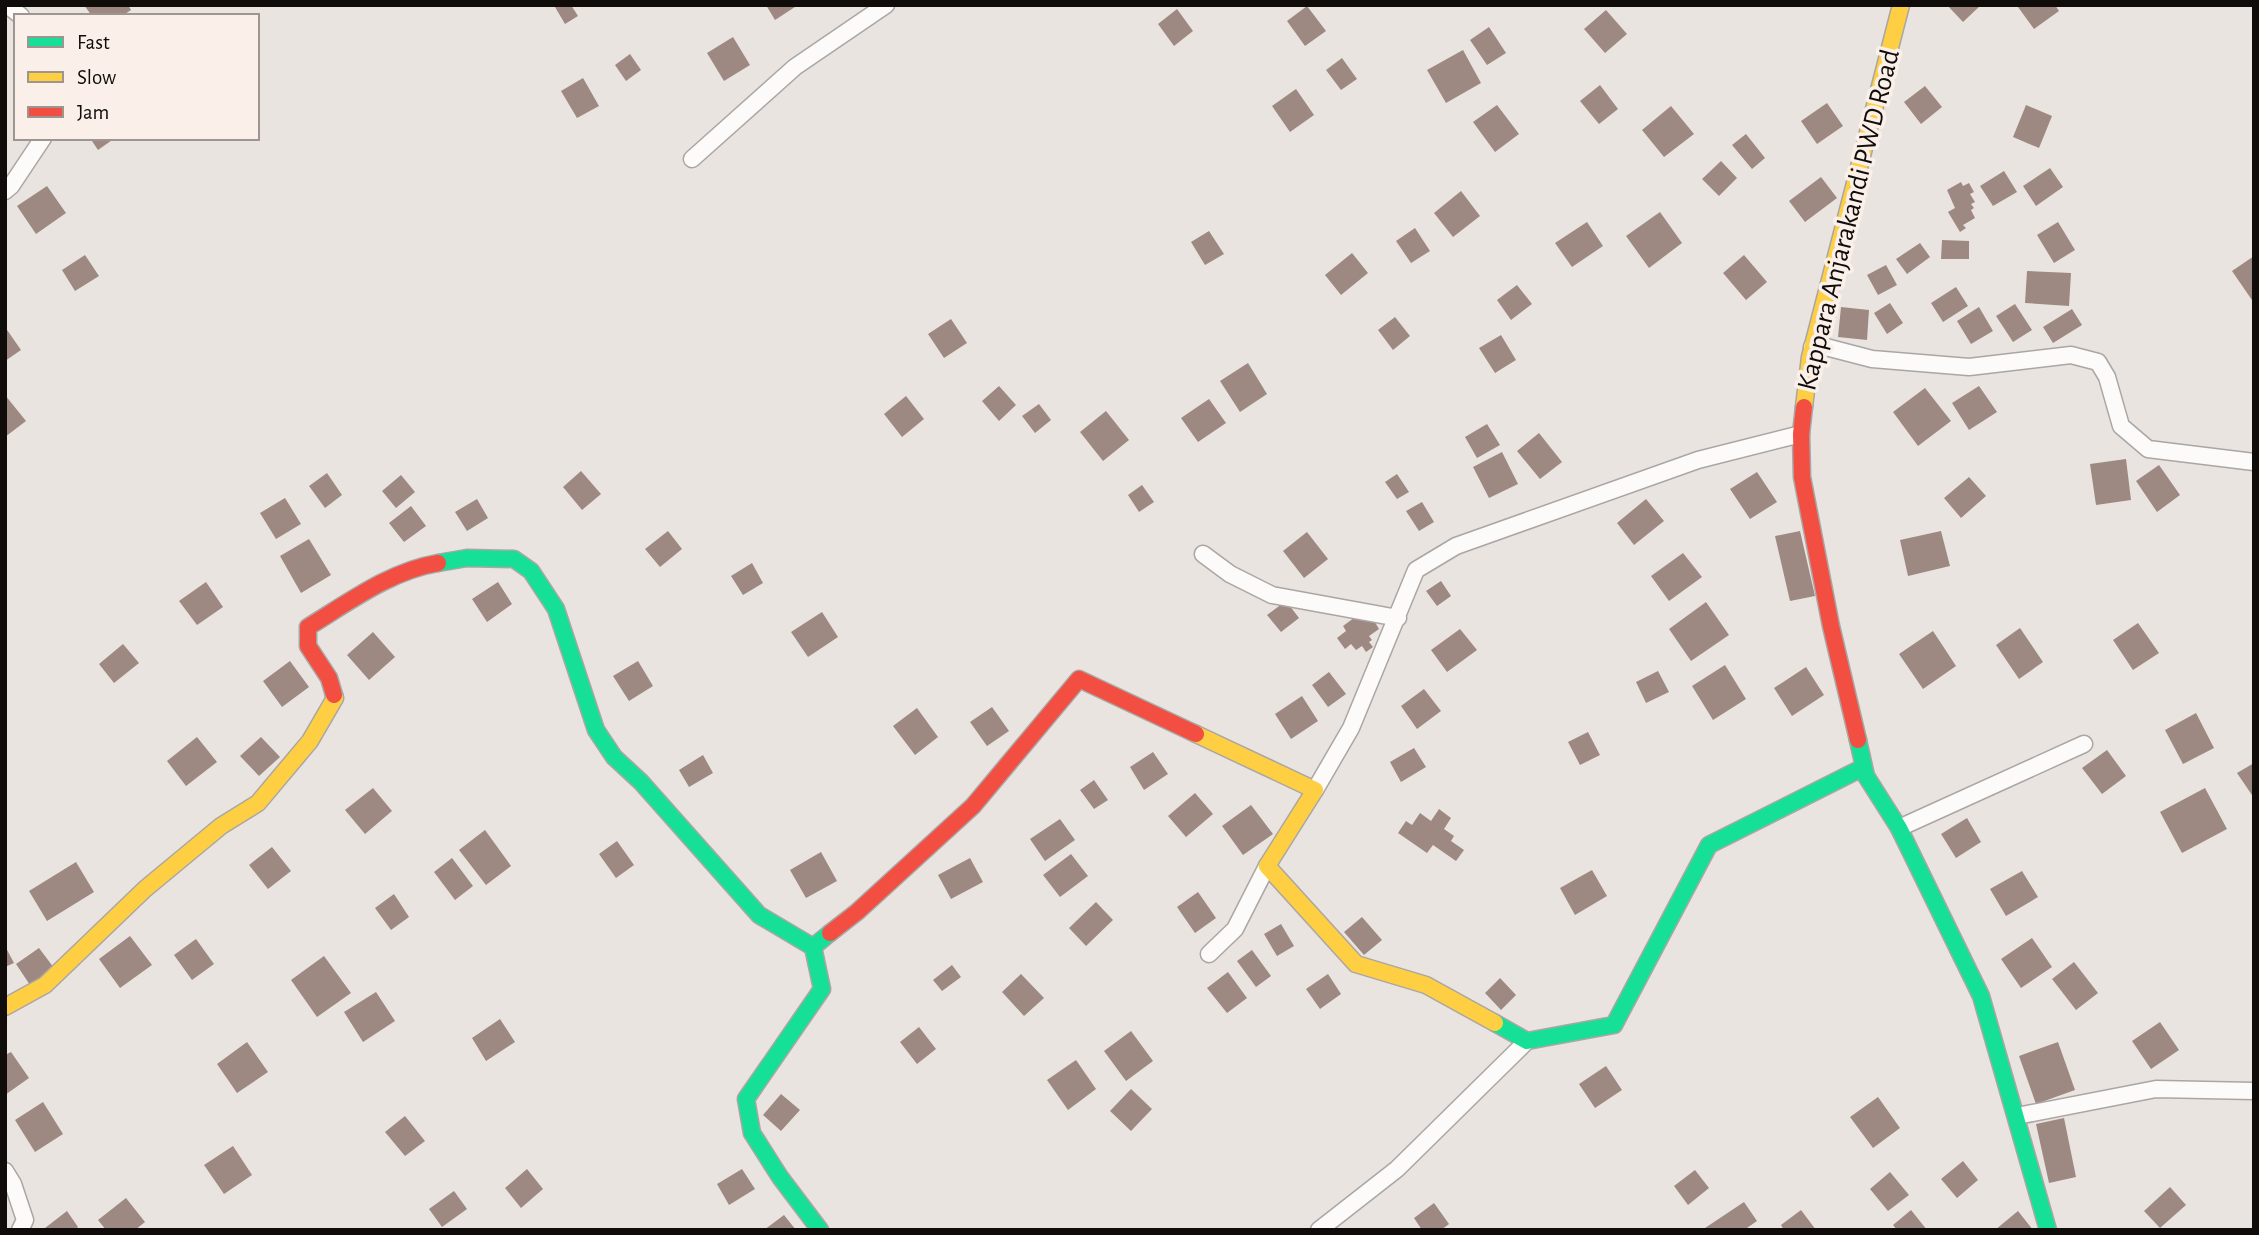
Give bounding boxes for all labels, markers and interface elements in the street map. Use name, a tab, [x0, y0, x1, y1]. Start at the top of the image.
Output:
legend	[14, 14, 259, 140]
text: Fast	[77, 32, 110, 53]
street label: Kappara Anjarakandi PWD Road	[1793, 47, 1905, 393]
text: Slow	[77, 67, 116, 88]
text: Jam	[77, 102, 109, 123]

